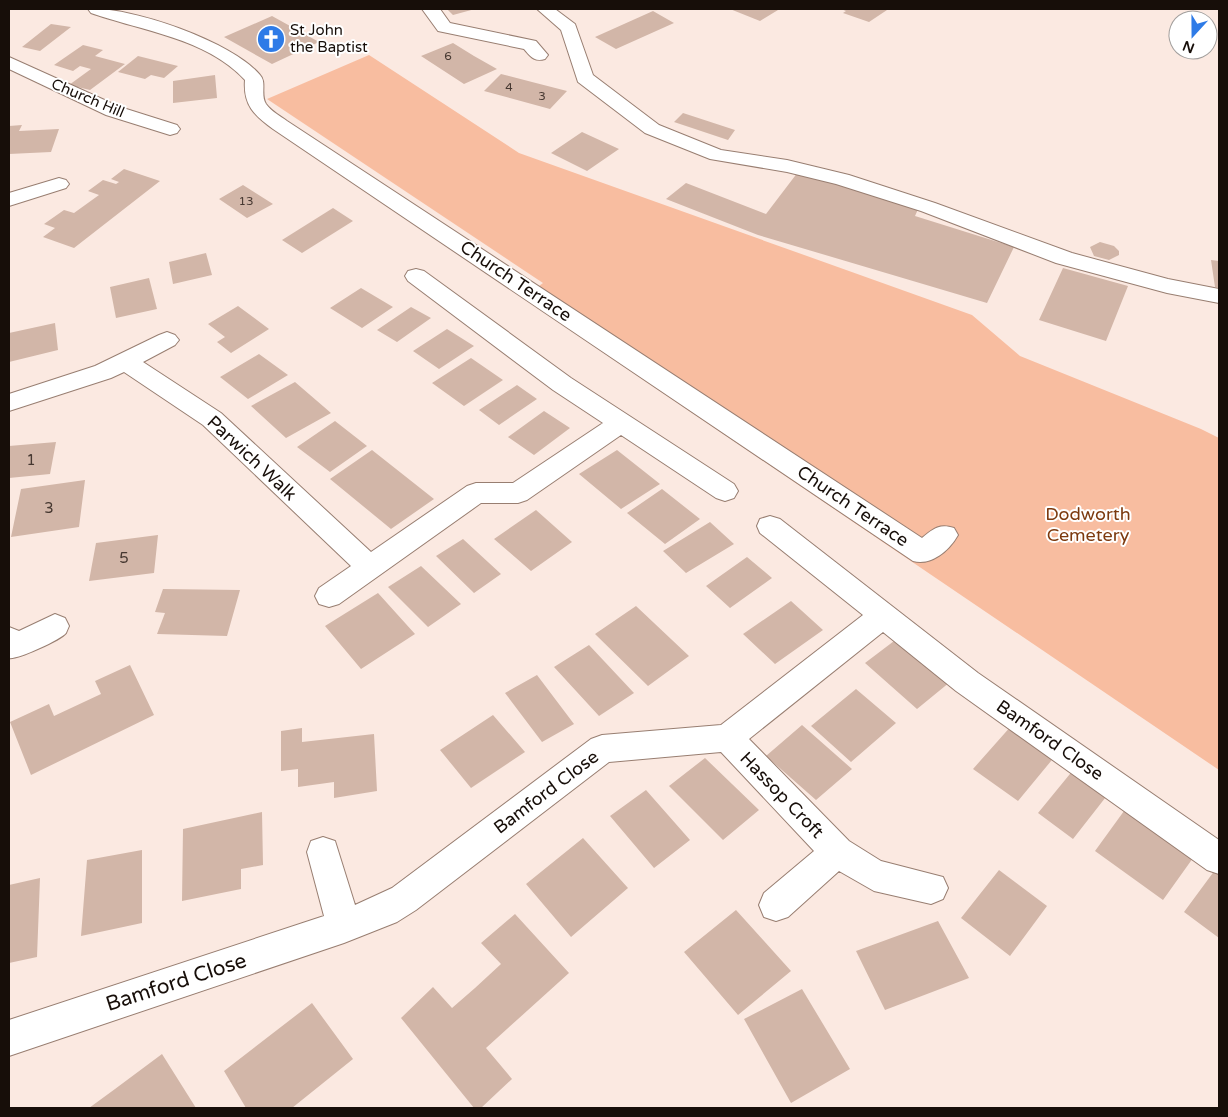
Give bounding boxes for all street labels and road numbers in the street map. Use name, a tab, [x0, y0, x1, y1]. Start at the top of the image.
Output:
street label: Church Hill	[49, 75, 127, 121]
street label: Church Terrace	[456, 236, 576, 326]
street label: Parwich Walk	[203, 411, 302, 505]
street label: Church Terrace	[793, 461, 913, 551]
street label: Bamford Close	[992, 695, 1108, 785]
street label: Bamford Close	[489, 745, 603, 839]
street label: Hassop Croft	[735, 747, 829, 843]
street label: Bamford Close	[103, 948, 250, 1017]

